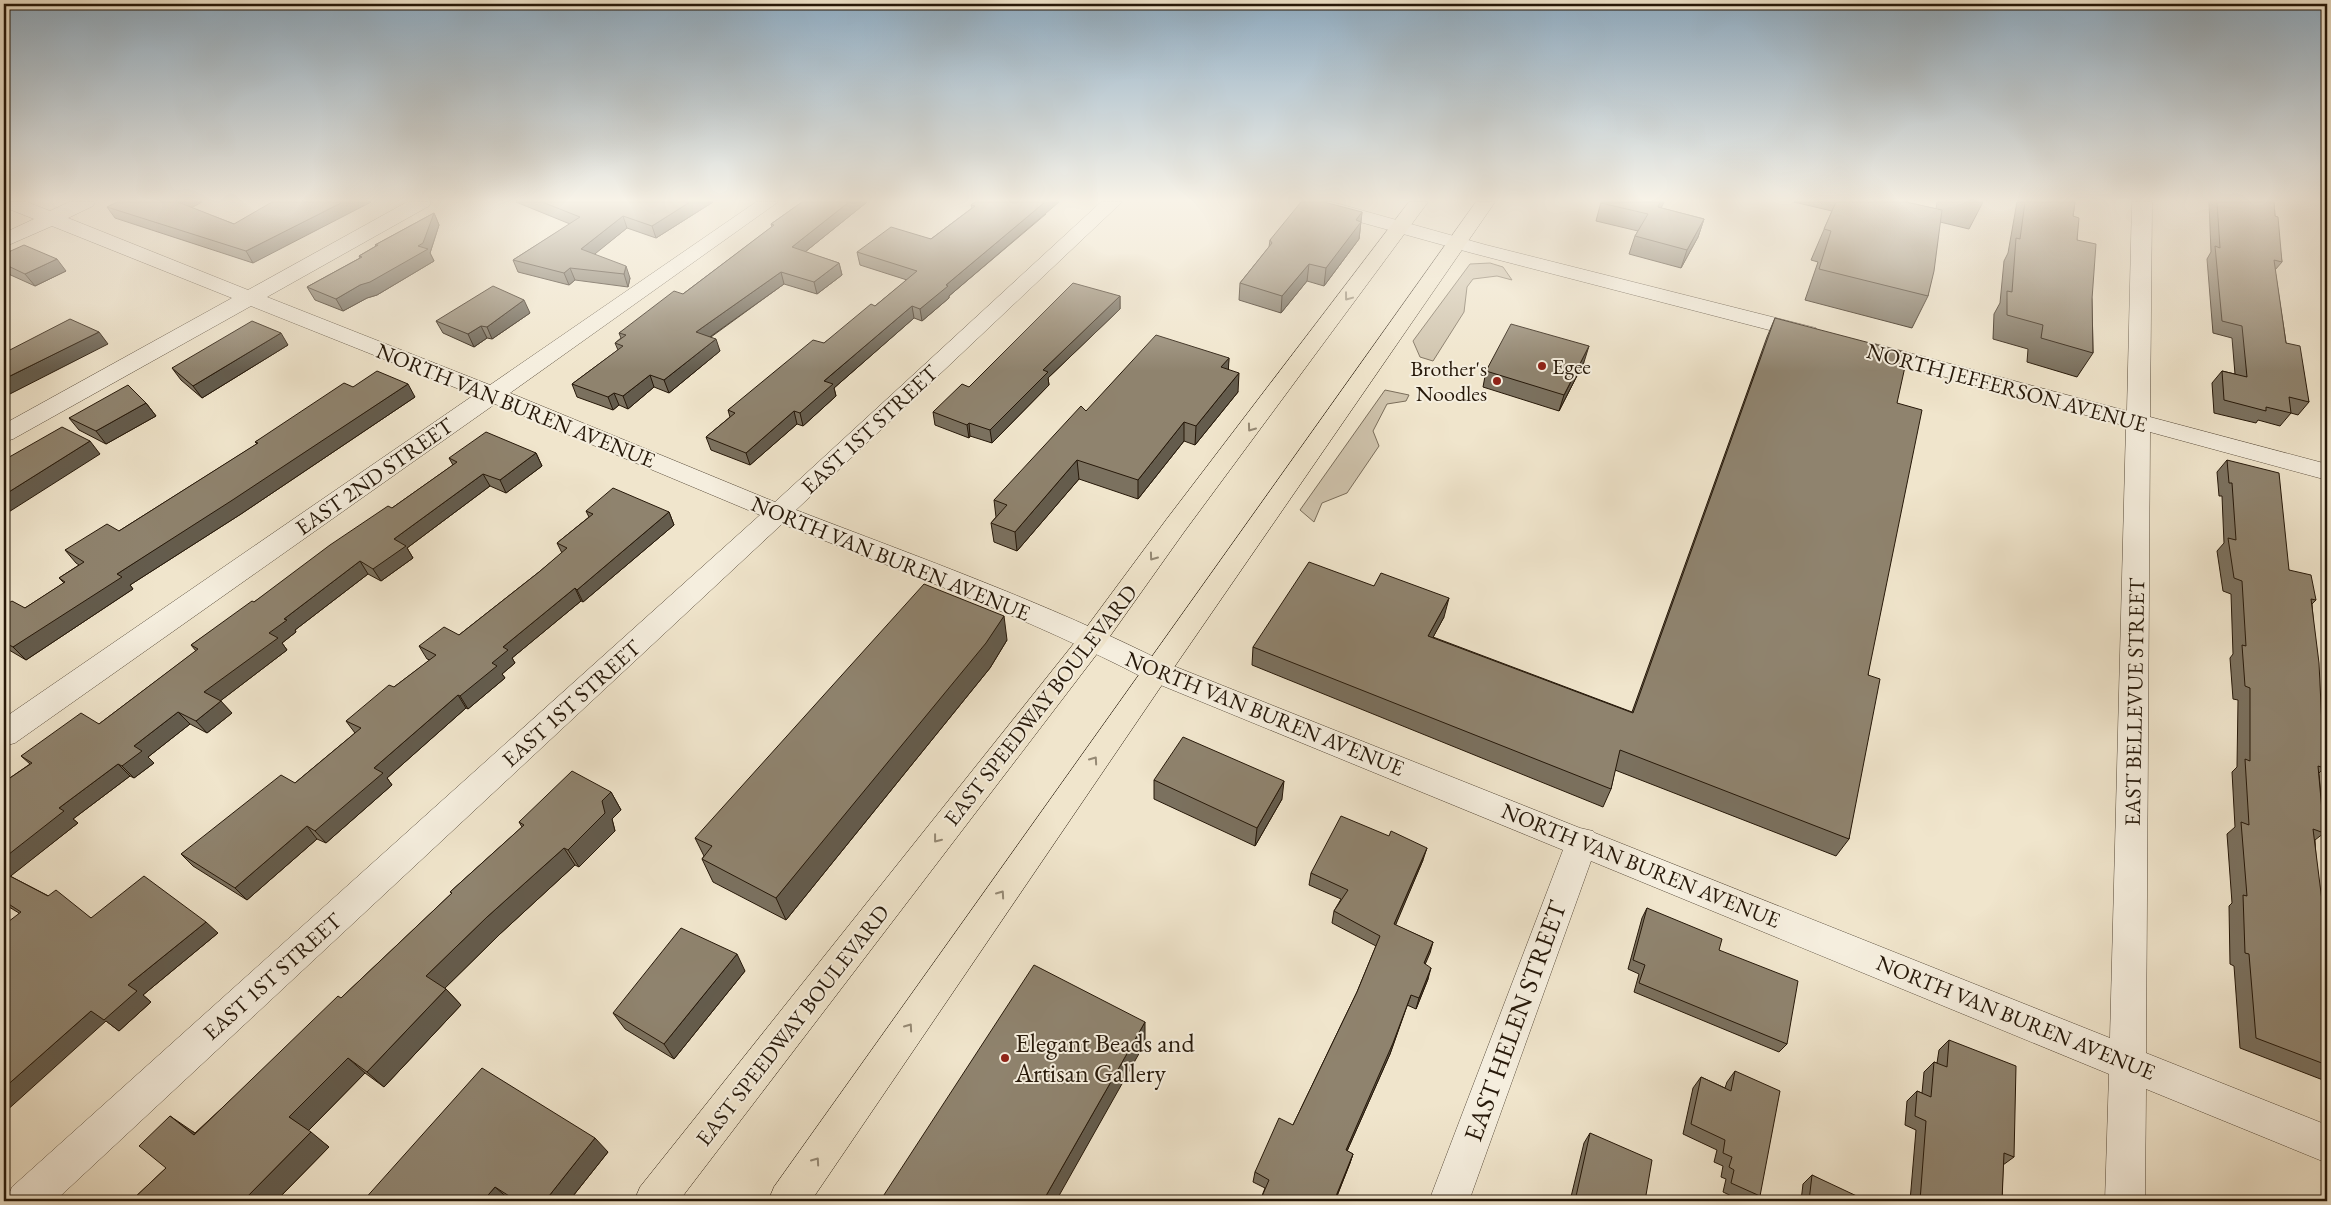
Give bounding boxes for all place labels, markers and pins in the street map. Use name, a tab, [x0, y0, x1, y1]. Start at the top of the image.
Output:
place label: Egee	[1552, 352, 1591, 381]
place label: Brother's Noodles	[1410, 354, 1487, 408]
marker: Egee	[1536, 360, 1548, 372]
marker: Brother's Noodles	[1491, 375, 1503, 387]
place label: Elegant Beads and Artisan Gallery	[1014, 1026, 1195, 1090]
marker: Elegant Beads and Artisan Gallery	[999, 1052, 1011, 1064]

